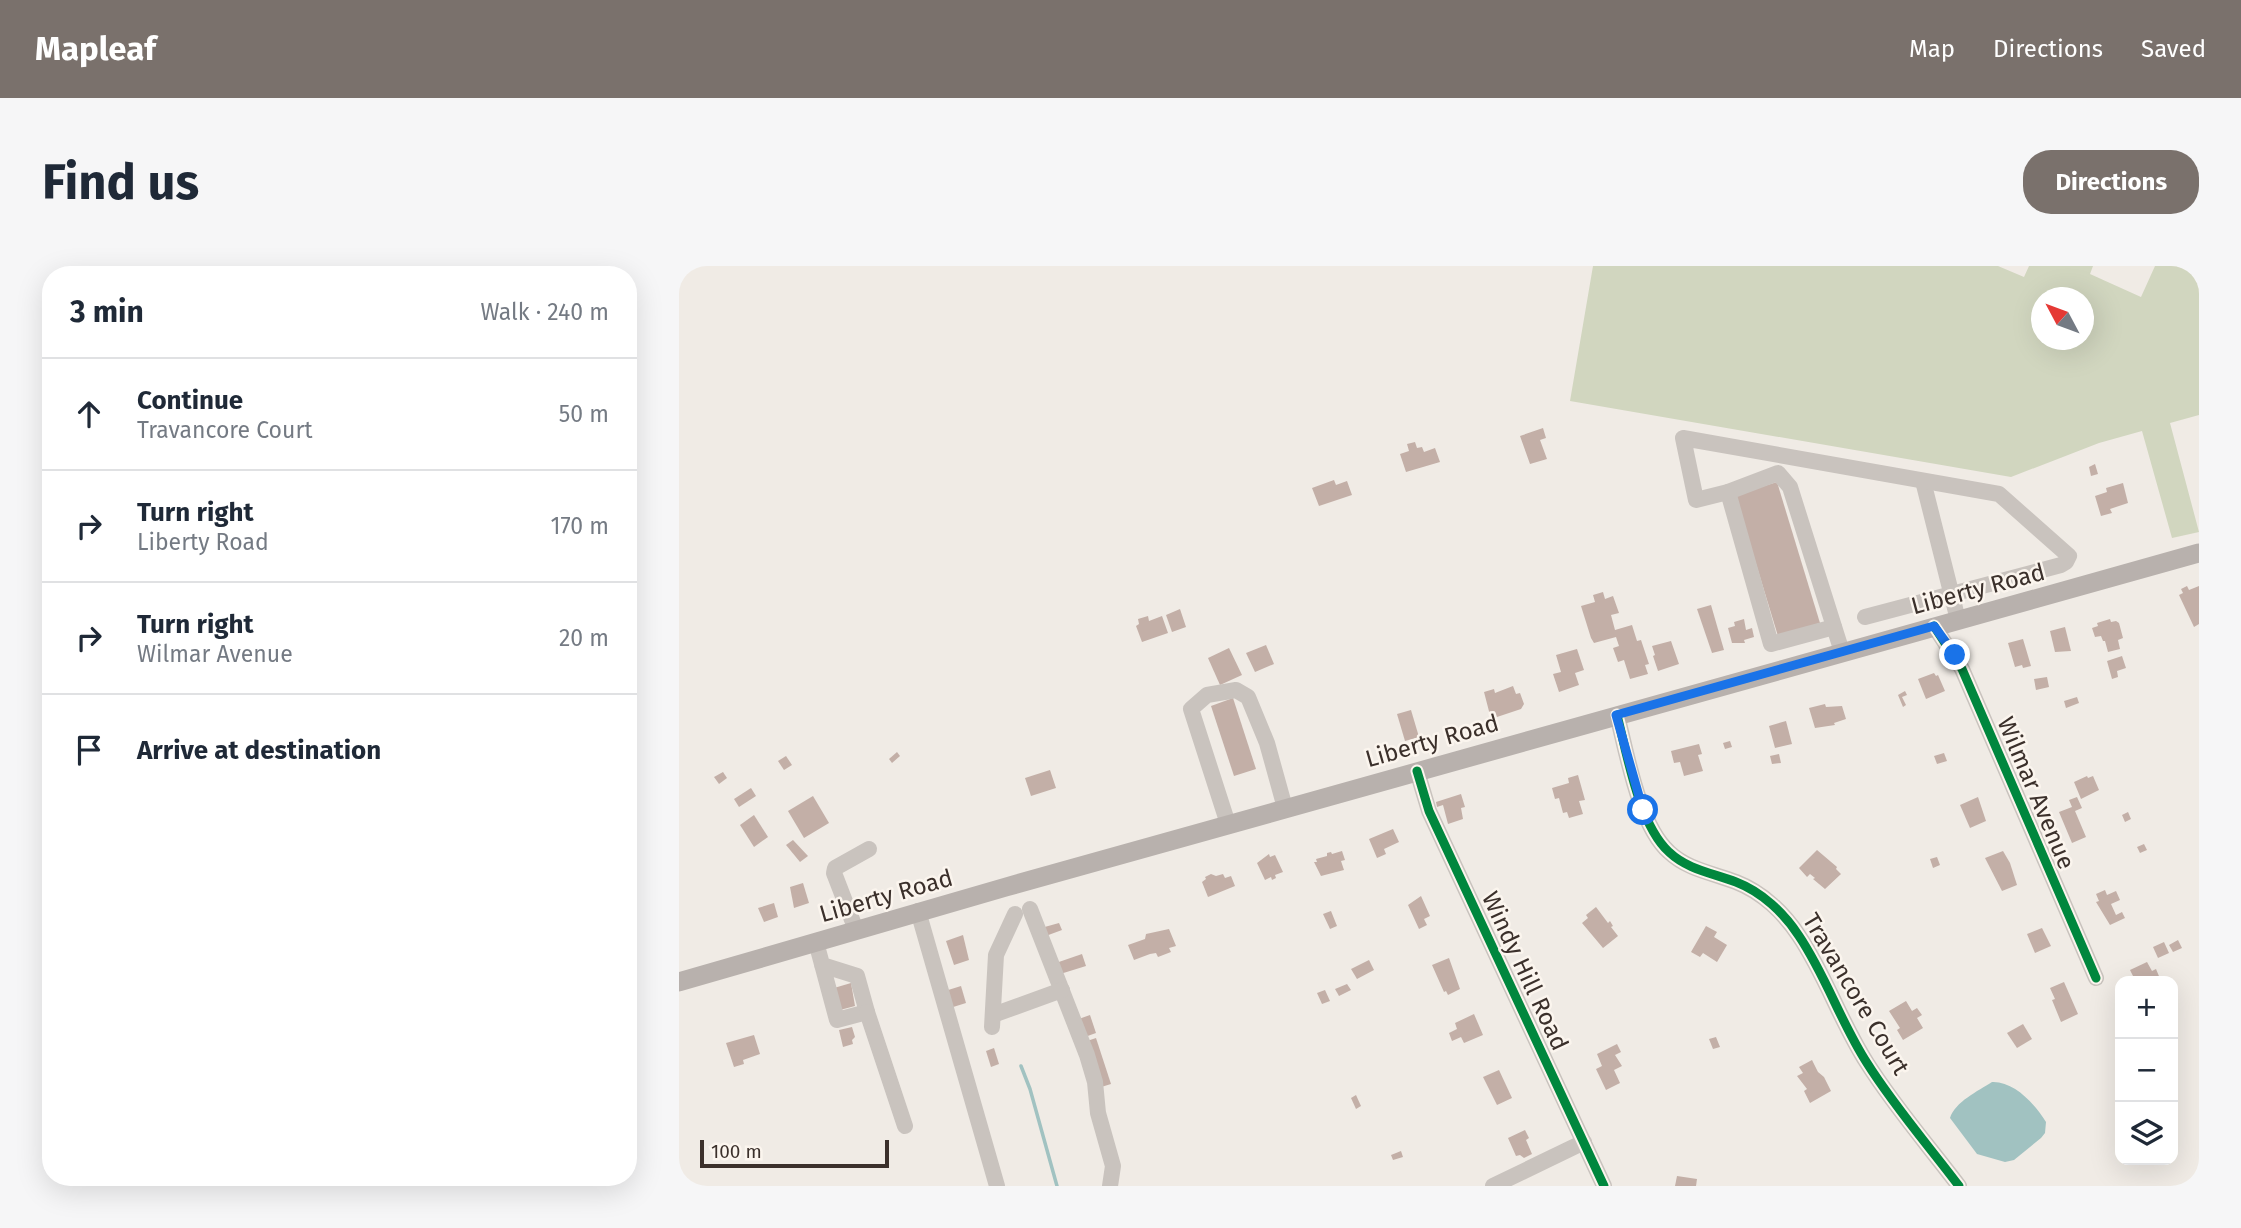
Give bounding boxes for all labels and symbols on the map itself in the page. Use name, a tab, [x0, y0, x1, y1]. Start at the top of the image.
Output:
north arrow	[2031, 287, 2094, 350]
street label: Liberty Road	[1908, 558, 2048, 620]
route end	[1939, 639, 1970, 670]
street label: Liberty Road	[1362, 709, 1502, 773]
street label: Wilmar Avenue	[1991, 713, 2081, 873]
route start	[1627, 794, 1658, 825]
street label: Liberty Road	[816, 864, 956, 928]
street label: Windy Hill Road	[1476, 887, 1574, 1055]
street label: Travancore Court	[1797, 908, 1915, 1080]
scale bar	[700, 1137, 889, 1169]

